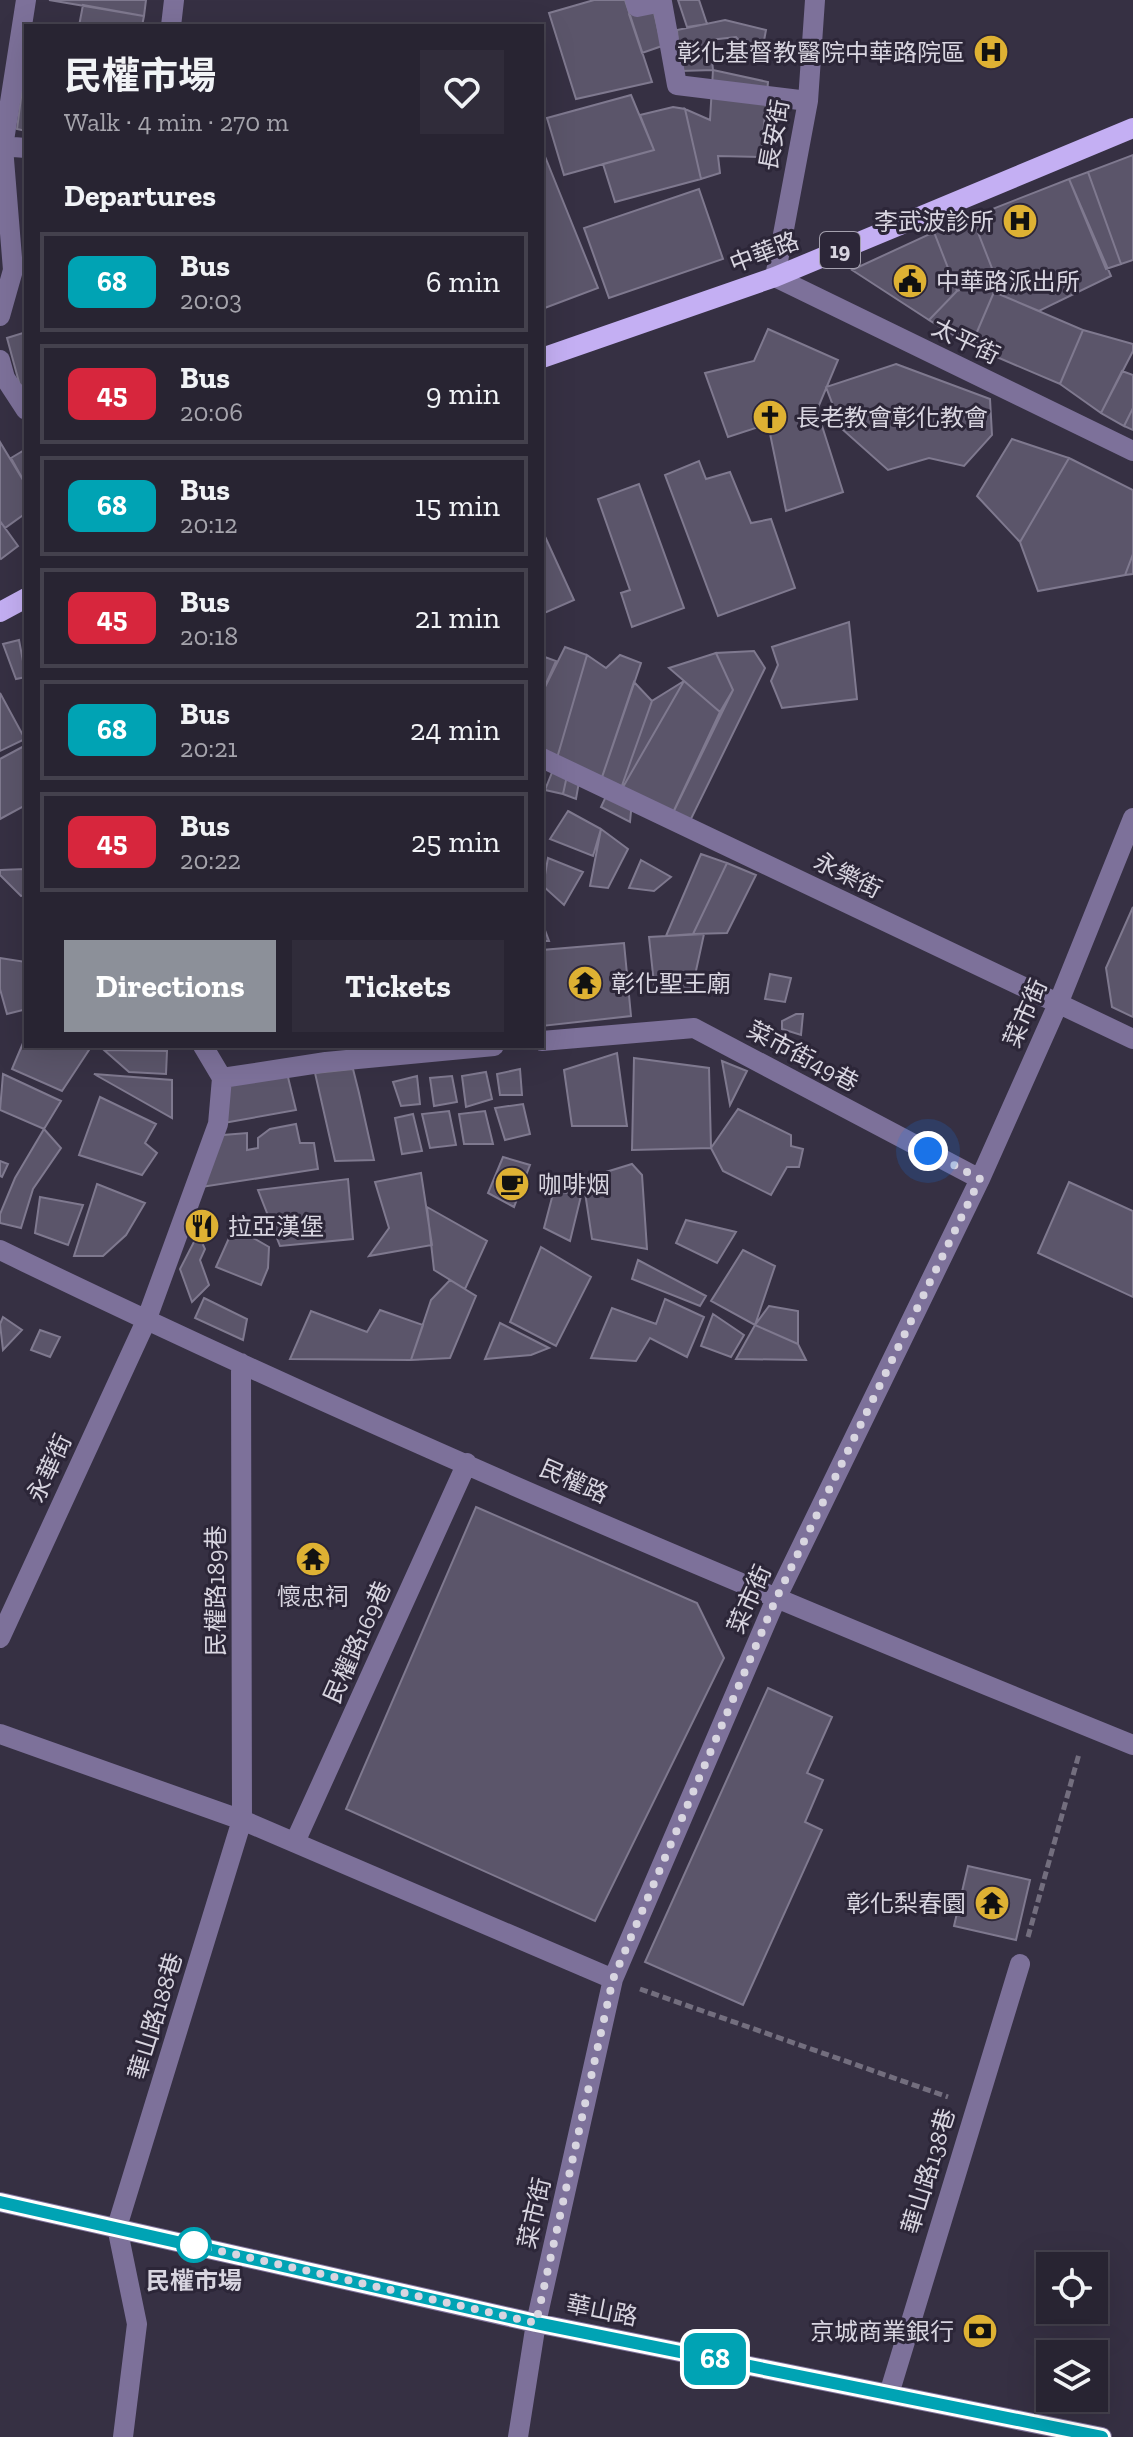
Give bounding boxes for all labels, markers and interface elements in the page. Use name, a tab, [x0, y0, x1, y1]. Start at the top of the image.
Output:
hospital icon: 彰化基督教醫院中華路院區	[972, 33, 1010, 71]
place label: 彰化基督教醫院中華路院區	[677, 38, 965, 67]
button: heart	[420, 50, 504, 134]
text: 民權市場	[64, 53, 216, 99]
street label: 長安街	[753, 97, 795, 173]
text: Walk · 4 min · 270 m	[64, 106, 289, 138]
text: Departures	[64, 178, 216, 214]
hospital icon: 李武波診所	[1001, 202, 1039, 240]
place label: 李武波診所	[874, 207, 994, 236]
street label: 中華路	[725, 226, 803, 278]
road number: 19	[820, 232, 860, 268]
text: Bus	[180, 248, 230, 284]
public building icon: 中華路派出所	[891, 262, 929, 300]
text: 6 min	[426, 264, 500, 300]
text: 68	[97, 265, 127, 298]
place label: 中華路派出所	[936, 267, 1080, 296]
text: 20:03	[180, 284, 242, 316]
street label: 太平街	[927, 312, 1005, 370]
text: Bus	[180, 360, 230, 396]
text: 9 min	[426, 376, 500, 412]
text: 45	[97, 377, 127, 410]
text: 20:06	[180, 396, 243, 428]
church icon: 長老教會彰化教會	[751, 398, 789, 436]
place label: 長老教會彰化教會	[796, 403, 988, 432]
text: Bus	[180, 472, 230, 508]
text: 15 min	[415, 488, 500, 524]
text: 68	[97, 489, 127, 522]
text: 20:12	[180, 508, 238, 540]
text: Bus	[180, 584, 230, 620]
text: 21 min	[415, 600, 500, 636]
text: 45	[97, 601, 127, 634]
text: 20:18	[180, 620, 238, 652]
text: Bus	[180, 696, 230, 732]
text: 24 min	[410, 712, 500, 748]
text: 68	[97, 713, 127, 746]
text: 20:21	[180, 732, 238, 764]
text: Bus	[180, 808, 230, 844]
text: 25 min	[411, 824, 500, 860]
text: 45	[97, 825, 127, 858]
text: 20:22	[180, 844, 241, 876]
street label: 永樂街	[809, 846, 887, 904]
button: Directions	[64, 940, 276, 1032]
button: Tickets	[292, 940, 504, 1032]
temple icon: 彰化聖王廟	[566, 964, 604, 1002]
place label: 彰化聖王廟	[611, 969, 731, 998]
street label: 菜市街	[997, 974, 1053, 1052]
street label: 菜市街49巷	[742, 1015, 864, 1097]
your location	[908, 1131, 948, 1171]
cafe icon: 咖啡烟	[493, 1165, 531, 1203]
place label: 咖啡烟	[538, 1170, 610, 1199]
restaurant icon: 拉亞漢堡	[183, 1207, 221, 1245]
place label: 拉亞漢堡	[228, 1212, 324, 1241]
street label: 永華街	[21, 1429, 77, 1507]
street label: 民權路	[535, 1453, 613, 1509]
street label: 民權路189巷	[201, 1526, 230, 1656]
temple icon: 懷忠祠	[294, 1540, 332, 1578]
street label: 菜市街	[721, 1560, 777, 1638]
street label: 民權路169巷	[317, 1576, 397, 1708]
place label: 懷忠祠	[277, 1582, 349, 1611]
temple icon: 彰化梨春園	[973, 1884, 1011, 1922]
place label: 彰化梨春園	[846, 1889, 966, 1918]
street label: 華山路188巷	[122, 1949, 188, 2083]
street label: 華山路138巷	[895, 2105, 961, 2237]
street label: 菜市街	[512, 2175, 556, 2251]
marker: 民權市場	[177, 2228, 211, 2262]
map controls	[1036, 2252, 1108, 2412]
button: locate	[1036, 2252, 1108, 2324]
place label: 民權市場	[146, 2266, 242, 2295]
street label: 華山路	[564, 2289, 640, 2331]
bank icon: 京城商業銀行	[961, 2312, 999, 2350]
place label: 京城商業銀行	[810, 2317, 954, 2346]
line badge: 68	[679, 2333, 751, 2385]
button: layers	[1036, 2340, 1108, 2412]
text: 68	[700, 2342, 730, 2375]

